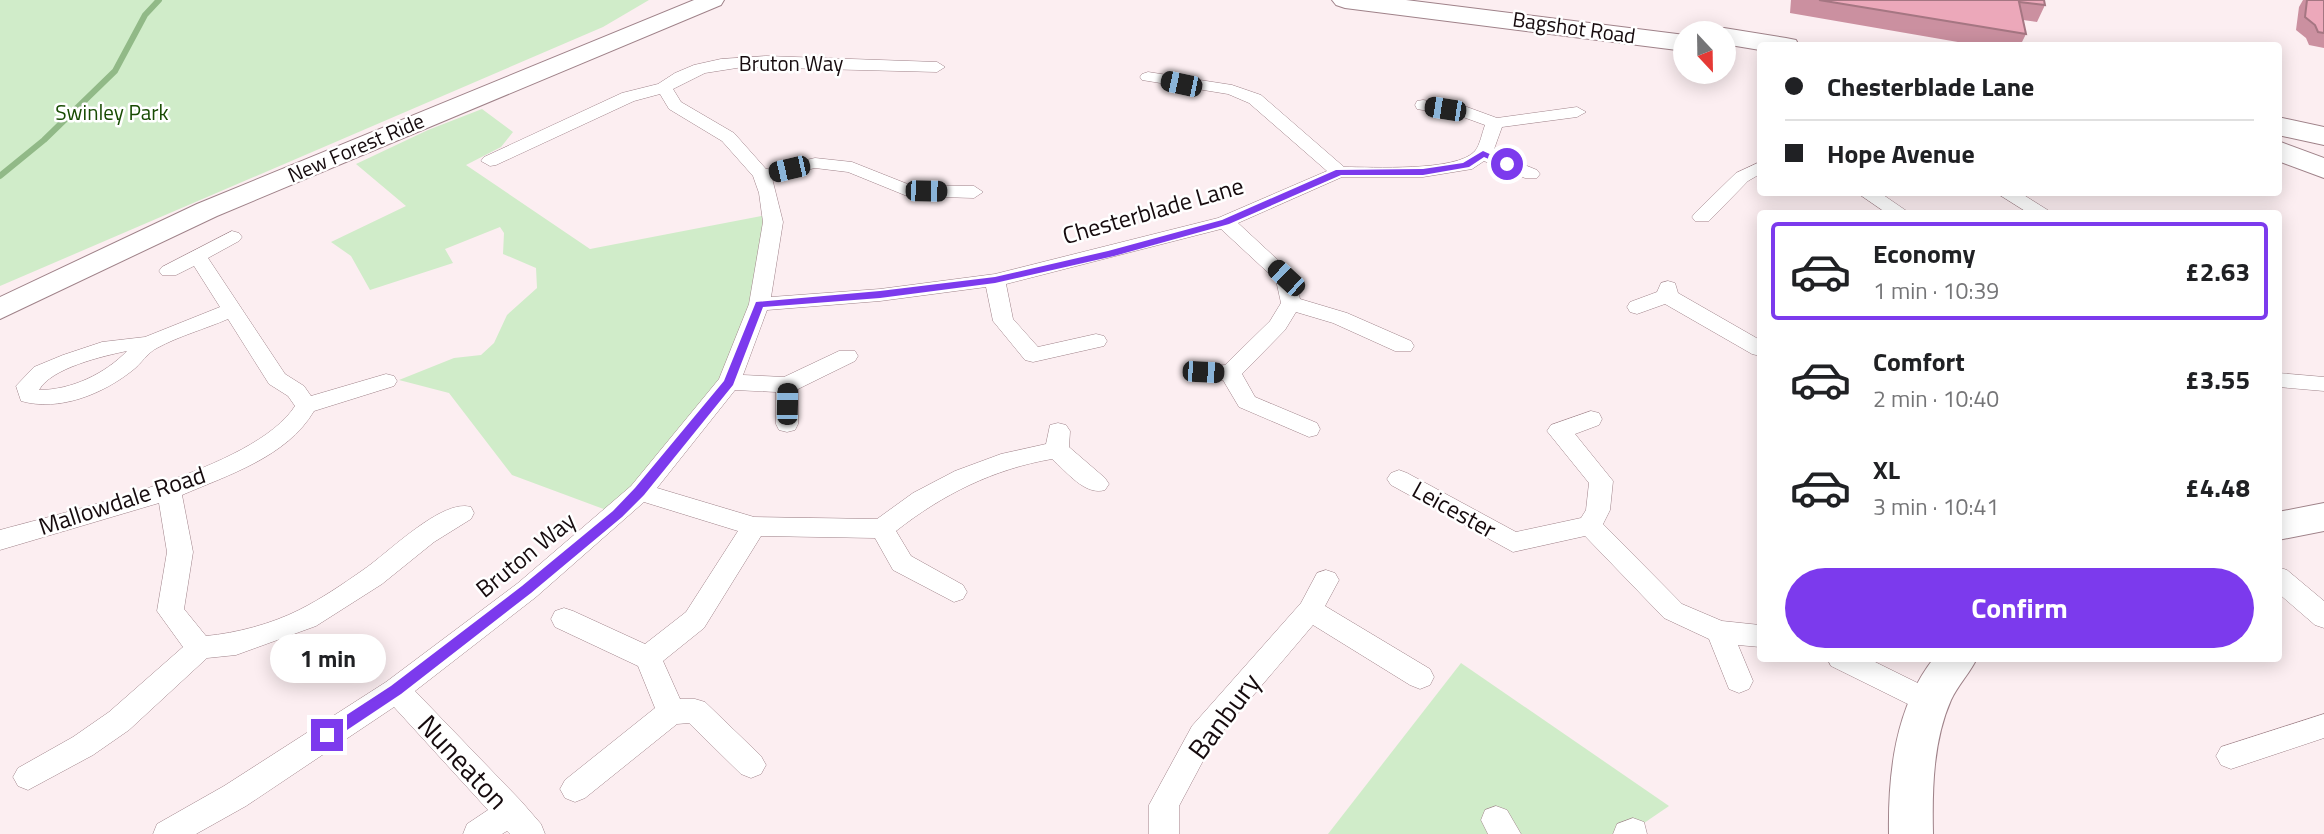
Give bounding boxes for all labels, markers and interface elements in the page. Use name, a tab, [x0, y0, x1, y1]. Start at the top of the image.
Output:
street label: Bagshot Road	[1511, 3, 1638, 51]
north arrow	[1673, 21, 1736, 84]
map controls	[1673, 21, 1736, 84]
street label: Bruton Way	[739, 47, 843, 79]
text: Chesterblade Lane	[1827, 67, 2034, 106]
car	[1159, 69, 1204, 99]
car	[1423, 95, 1468, 123]
park label: Swinley Park	[55, 96, 169, 128]
street label: New Forest Ride	[282, 104, 429, 190]
text: Hope Avenue	[1827, 134, 1975, 173]
route start	[1491, 148, 1523, 180]
car	[767, 154, 812, 184]
street label: Chesterblade Lane	[1058, 167, 1248, 253]
car	[905, 180, 948, 202]
text: Economy	[1873, 234, 1975, 273]
icon: car	[1789, 240, 1852, 303]
text: £2.63	[2185, 252, 2250, 291]
car	[1264, 256, 1309, 300]
text: 1 min · 10:39	[1873, 273, 1999, 308]
text: Comfort	[1873, 342, 1965, 381]
icon: car	[1789, 348, 1852, 411]
car	[1182, 360, 1225, 384]
text: £3.55	[2185, 360, 2250, 399]
text: 2 min · 10:40	[1873, 381, 1999, 416]
car	[777, 383, 798, 425]
text: XL	[1873, 450, 1900, 489]
street label: Mallowdale Road	[34, 456, 210, 544]
icon: car	[1789, 456, 1852, 519]
text: £4.48	[2185, 468, 2250, 507]
street label: Leicester	[1406, 471, 1503, 547]
text: 3 min · 10:41	[1873, 489, 1999, 524]
street label: Bruton Way	[468, 502, 583, 606]
button: Confirm	[1785, 568, 2254, 648]
callout: 1 min	[269, 634, 385, 682]
text: 1 min	[300, 641, 356, 676]
street label: Banbury	[1177, 663, 1271, 768]
street label: Nuneaton	[408, 704, 519, 819]
route end	[311, 719, 343, 751]

